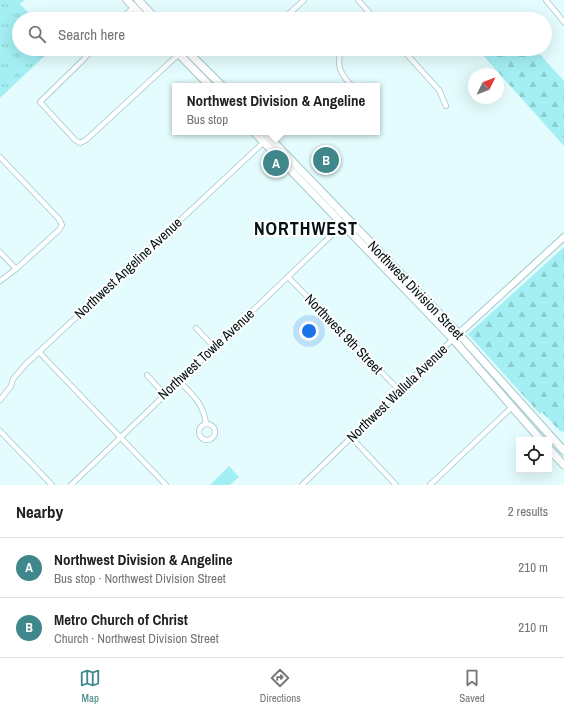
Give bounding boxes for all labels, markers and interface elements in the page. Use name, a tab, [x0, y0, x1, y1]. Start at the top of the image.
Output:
search box	[12, 12, 552, 56]
icon: search	[26, 23, 48, 45]
text: Search here	[58, 24, 125, 45]
north arrow	[468, 68, 504, 104]
popup	[172, 83, 380, 135]
text: Northwest Division & Angeline	[187, 90, 365, 111]
text: Bus stop	[187, 111, 228, 128]
pin: B	[313, 145, 339, 175]
pin: A	[263, 148, 289, 178]
street label: Northwest Angeline Avenue	[70, 213, 186, 323]
district label: NORTHWEST	[254, 216, 358, 241]
street label: Northwest Division Street	[364, 237, 468, 343]
street label: Northwest 9th Street	[301, 290, 387, 378]
street label: Northwest Towle Avenue	[154, 305, 258, 403]
your location	[299, 321, 319, 341]
street label: Northwest Wallula Avenue	[343, 340, 451, 446]
map controls	[516, 437, 552, 473]
button: locate	[516, 437, 552, 473]
text: Nearby	[16, 500, 63, 523]
text: 2 results	[508, 503, 548, 520]
text: Northwest Division & Angeline	[54, 549, 233, 570]
text: A	[25, 559, 33, 576]
text: 210 m	[518, 559, 548, 576]
text: Bus stop · Northwest Division Street	[54, 570, 226, 587]
text: Metro Church of Christ	[54, 609, 188, 630]
text: B	[25, 619, 33, 636]
text: 210 m	[518, 619, 548, 636]
text: Church · Northwest Division Street	[54, 630, 219, 647]
tab: Map	[79, 667, 101, 705]
tab: Directions	[260, 667, 301, 705]
tab: Saved	[459, 667, 485, 705]

